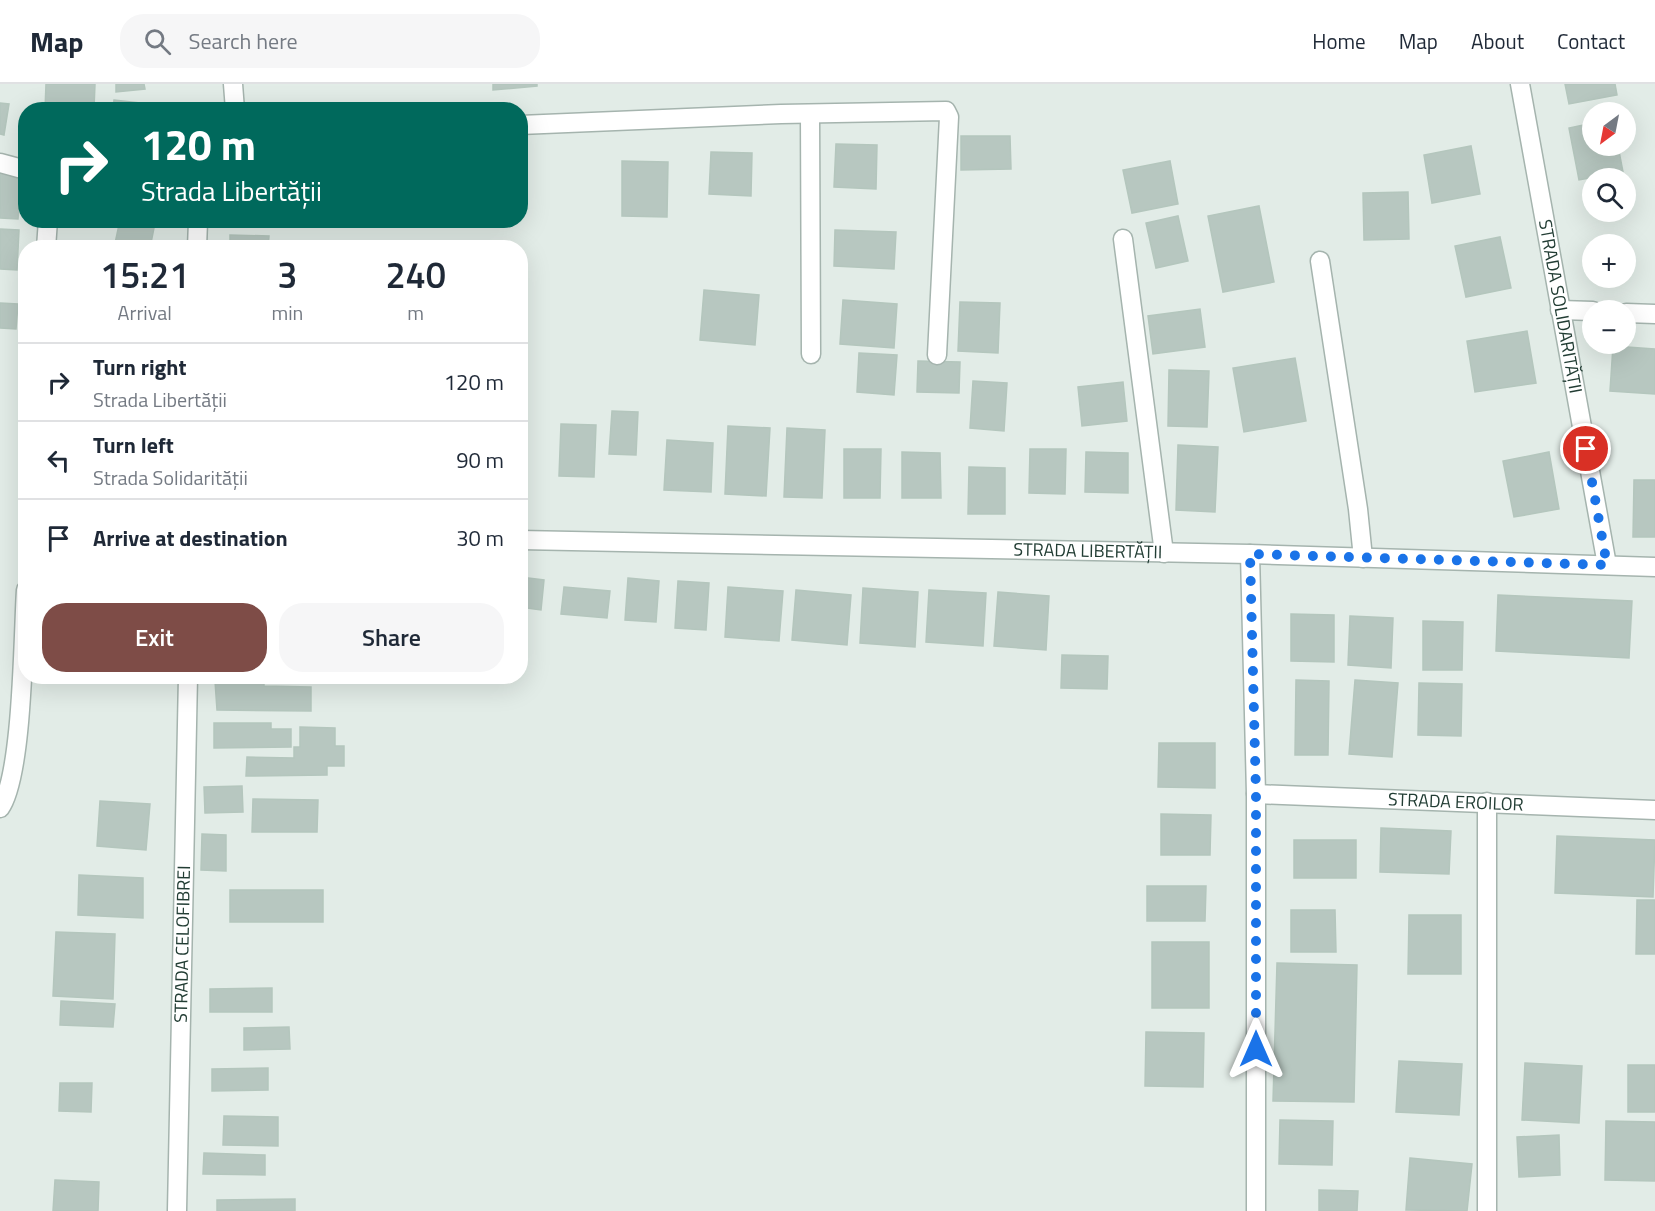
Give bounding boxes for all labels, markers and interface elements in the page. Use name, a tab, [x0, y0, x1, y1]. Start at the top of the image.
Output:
search box	[120, 14, 540, 68]
text: Map	[30, 20, 84, 63]
text: Search here	[189, 24, 298, 58]
icon: search	[141, 25, 174, 58]
text: Home	[1312, 25, 1366, 57]
text: Map	[1399, 25, 1438, 57]
text: About	[1471, 25, 1524, 57]
text: Contact	[1557, 25, 1625, 57]
north arrow	[1582, 102, 1636, 156]
map controls	[1582, 102, 1636, 354]
text: 120 m	[141, 112, 256, 176]
icon: right	[42, 126, 120, 204]
button: search	[1582, 168, 1636, 222]
text: Strada Libertății	[141, 170, 322, 211]
street label: STRADA SOLIDARITĂȚII	[1532, 217, 1590, 395]
button: +	[1582, 234, 1636, 288]
text: 15:21	[100, 247, 189, 302]
text: 3	[277, 247, 297, 302]
text: 240	[385, 247, 446, 302]
text: Arrival	[118, 297, 172, 328]
text: min	[271, 297, 303, 328]
text: m	[407, 297, 424, 328]
button: −	[1582, 300, 1636, 354]
text: Turn right	[93, 350, 187, 384]
text: 120 m	[444, 365, 504, 399]
icon: right	[42, 366, 75, 399]
text: Strada Libertății	[93, 384, 227, 415]
pin	[1560, 423, 1611, 474]
text: Turn left	[93, 428, 174, 462]
icon: arrive	[1569, 432, 1602, 465]
text: 90 m	[456, 443, 504, 477]
icon: left	[42, 444, 75, 477]
text: Strada Solidarității	[93, 462, 248, 493]
text: Arrive at destination	[93, 521, 288, 555]
text: 30 m	[456, 521, 504, 555]
icon: arrive	[42, 522, 75, 555]
street label: STRADA LIBERTĂȚII	[1013, 535, 1163, 565]
button: Exit	[42, 603, 267, 672]
button: Share	[279, 603, 504, 672]
street label: STRADA EROILOR	[1388, 785, 1524, 818]
street label: STRADA CELOFIBREI	[167, 865, 197, 1023]
position arrow	[1224, 1017, 1288, 1081]

